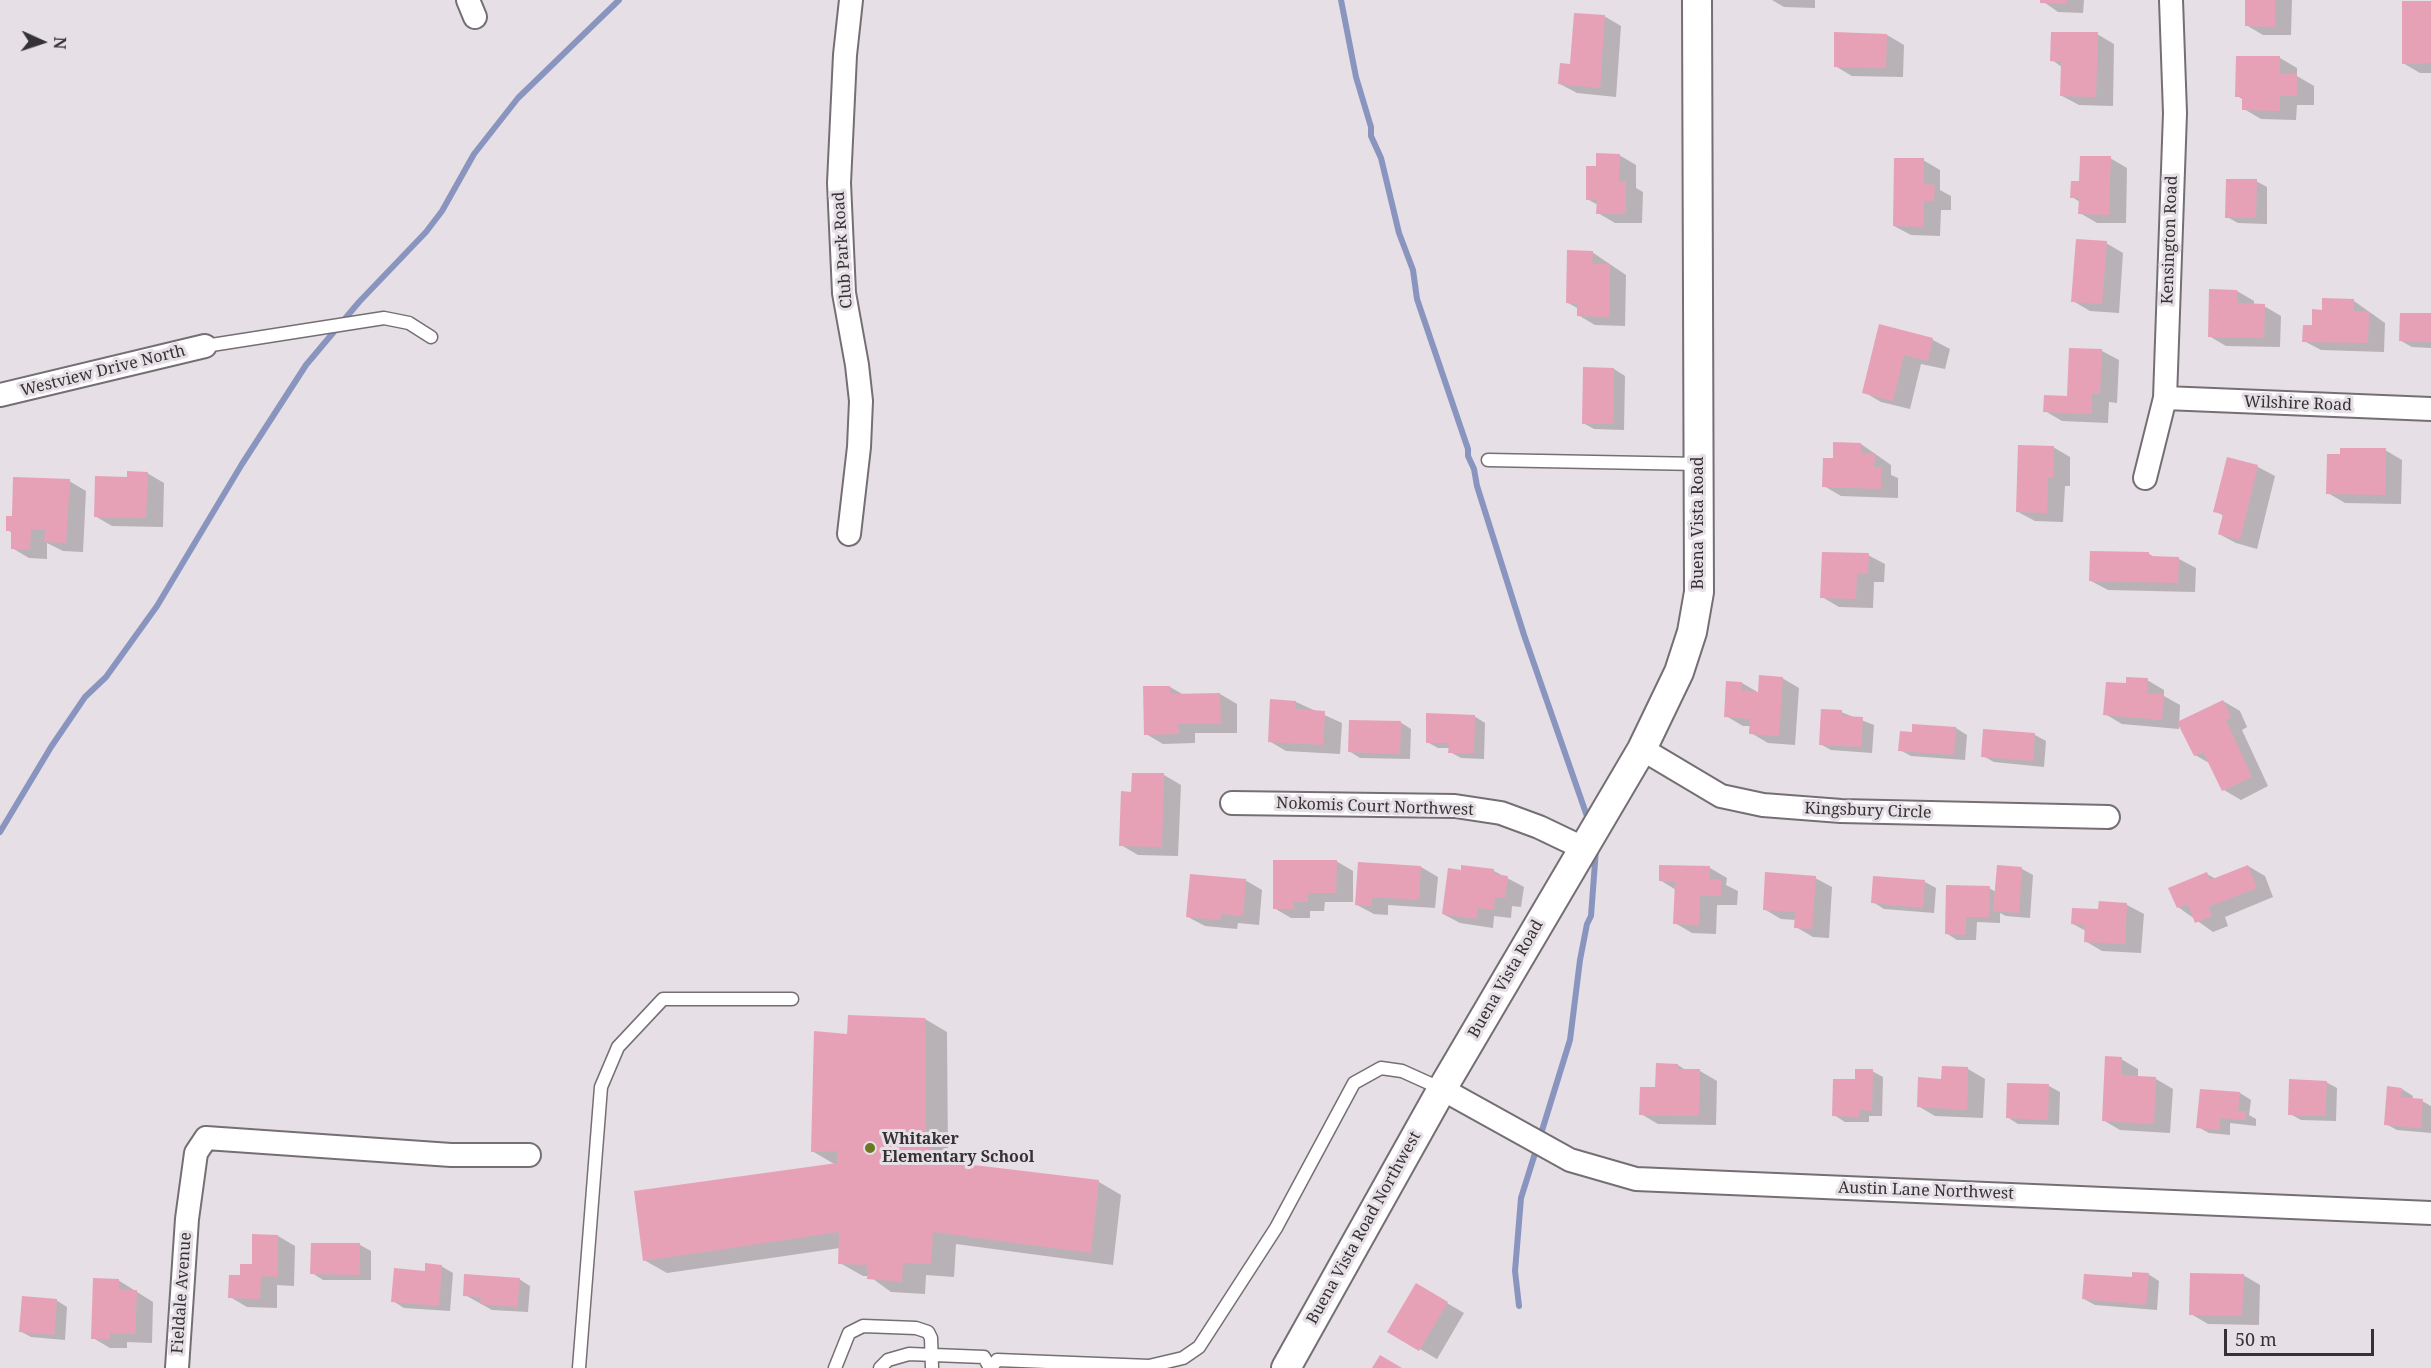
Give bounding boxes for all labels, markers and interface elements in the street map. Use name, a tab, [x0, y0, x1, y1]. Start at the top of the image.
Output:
north arrow	[12, 12, 72, 72]
text: N	[49, 36, 71, 50]
street label: Kensington Road	[2158, 175, 2182, 305]
street label: Club Park Road	[829, 191, 857, 309]
street label: Westview Drive North	[19, 341, 187, 401]
street label: Wilshire Road	[2244, 393, 2352, 415]
street label: Buena Vista Road	[1688, 456, 1708, 590]
street label: Nokomis Court Northwest	[1276, 794, 1474, 820]
street label: Kingsbury Circle	[1804, 799, 1932, 823]
street label: Buena Vista Road	[1464, 917, 1548, 1041]
street label: Buena Vista Road Northwest	[1303, 1128, 1425, 1328]
place label: Whitaker Elementary School	[882, 1129, 1034, 1167]
marker: Whitaker Elementary School	[863, 1141, 877, 1155]
street label: Austin Lane Northwest	[1838, 1178, 2014, 1204]
street label: Fieldale Avenue	[168, 1232, 196, 1354]
scale bar	[2227, 1317, 2377, 1355]
text: 50 m	[2235, 1327, 2277, 1351]

